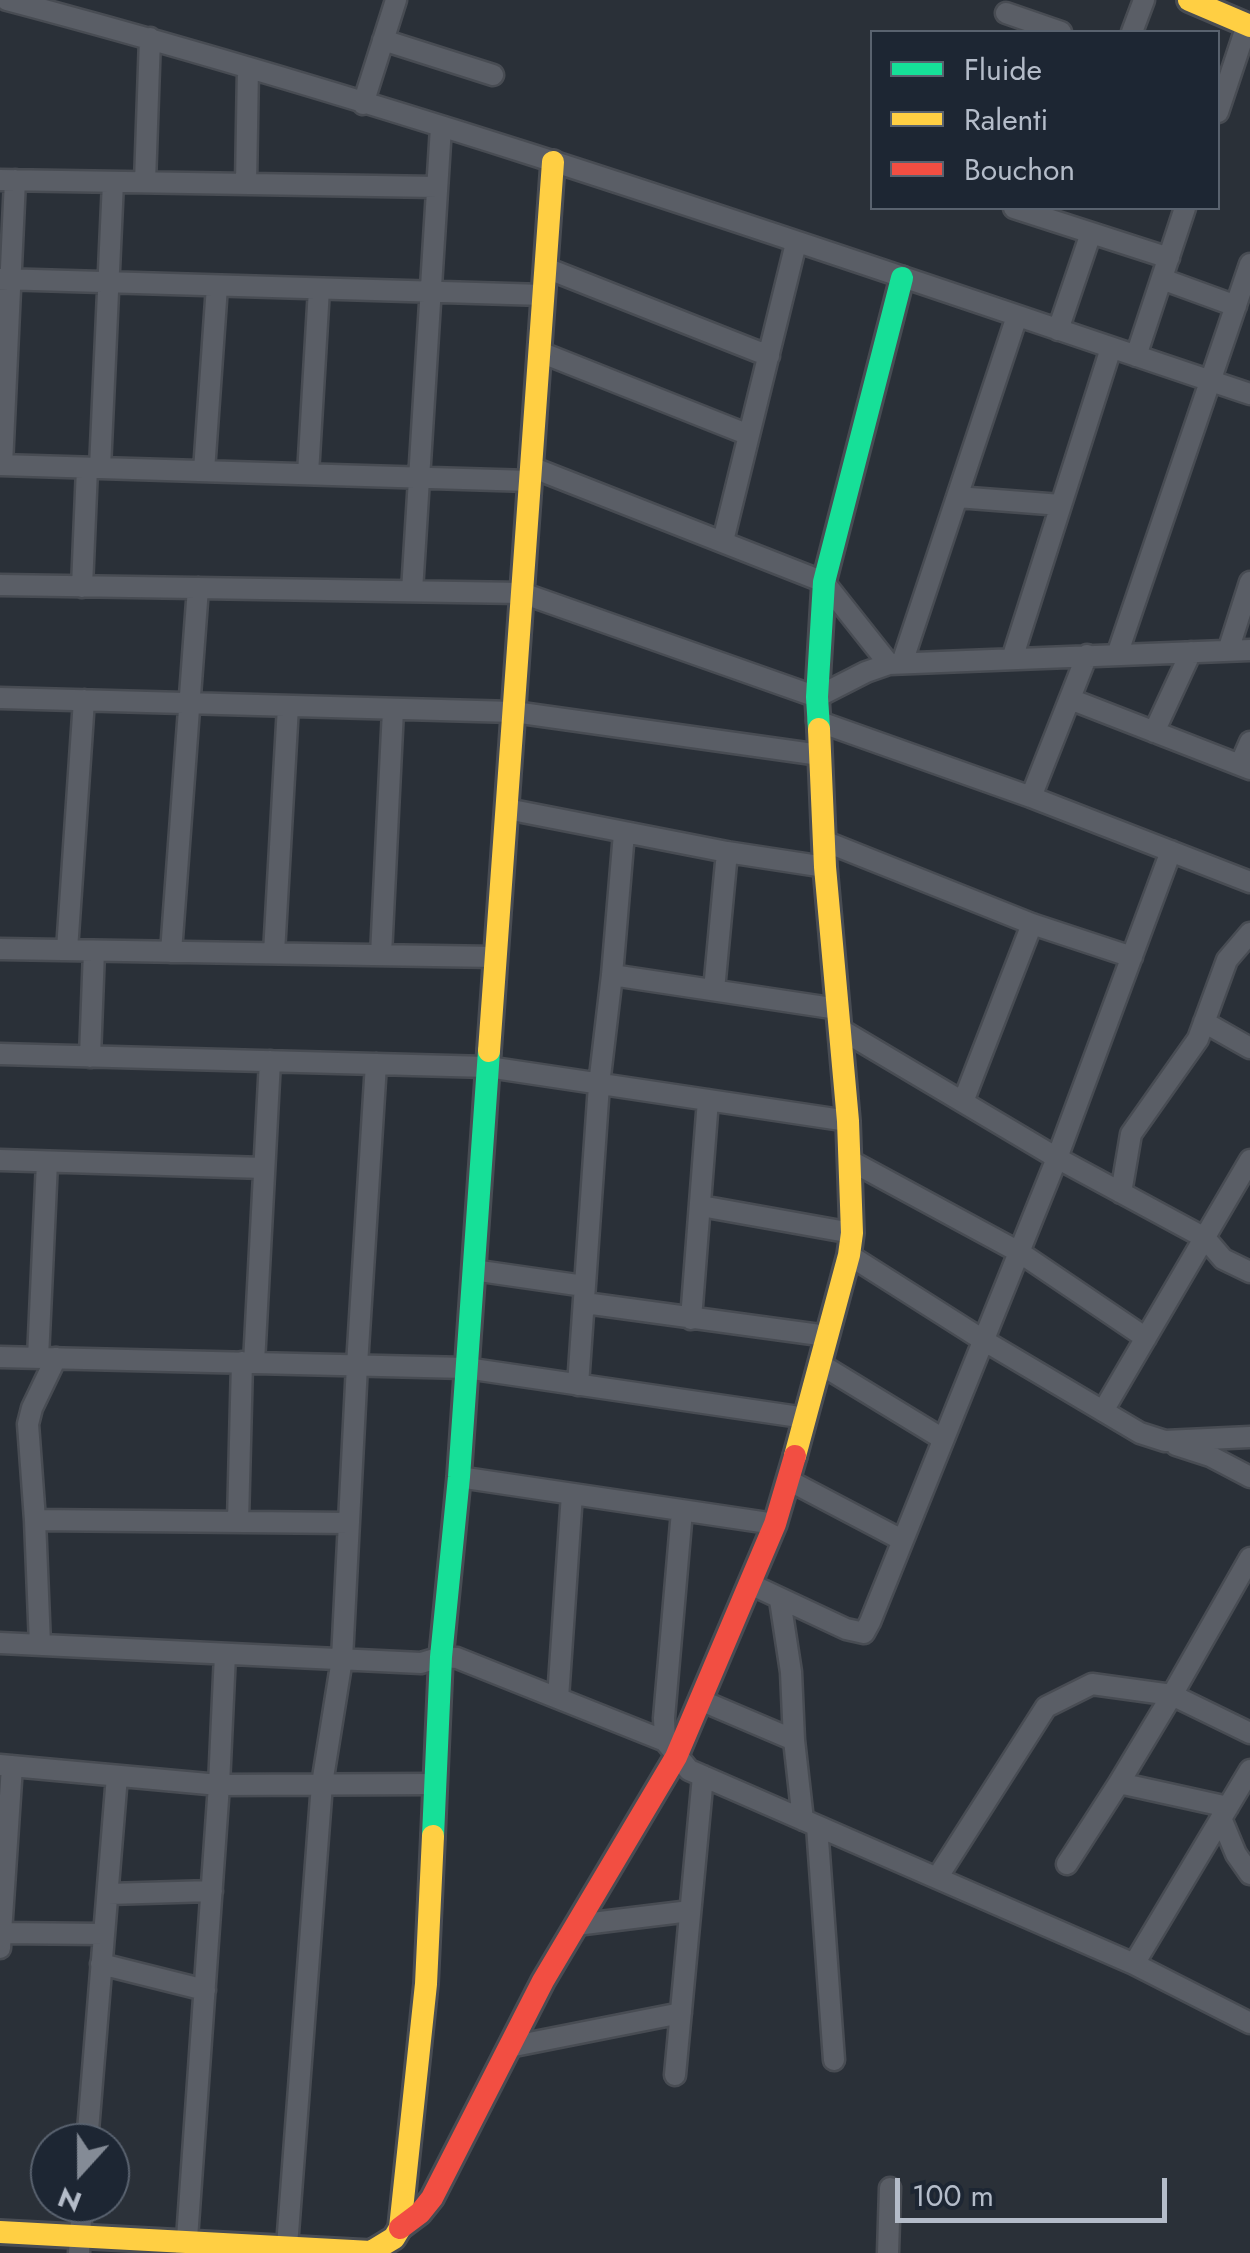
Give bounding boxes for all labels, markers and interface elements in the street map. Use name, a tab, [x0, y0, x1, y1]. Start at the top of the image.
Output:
legend	[870, 30, 1220, 210]
text: Fluide	[964, 48, 1042, 91]
text: Ralenti	[964, 98, 1048, 141]
text: Bouchon	[964, 148, 1075, 191]
north arrow	[30, 2123, 130, 2223]
scale bar	[900, 2158, 1172, 2220]
text: 100 m	[912, 2174, 994, 2217]
text: N	[52, 2176, 88, 2223]

